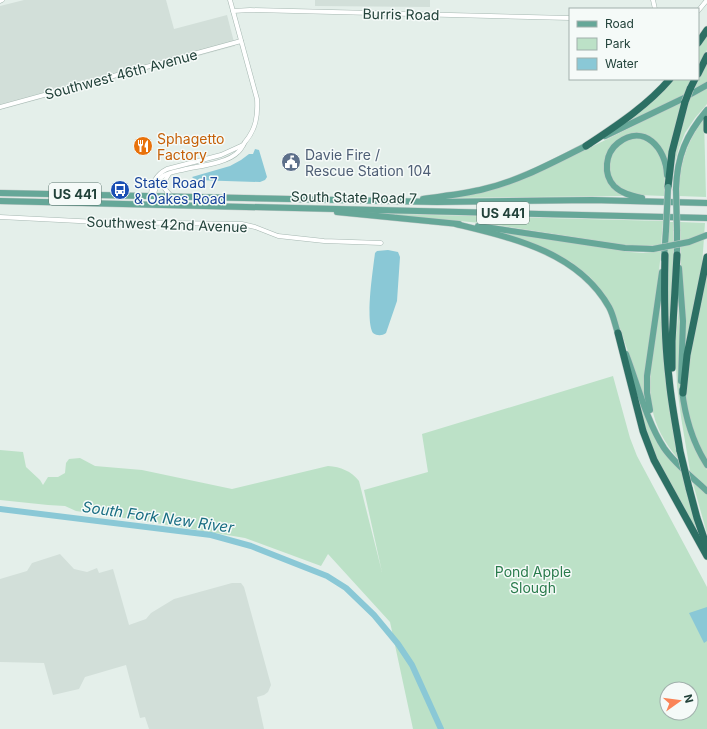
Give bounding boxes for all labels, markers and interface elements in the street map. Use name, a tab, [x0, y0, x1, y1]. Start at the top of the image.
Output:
street label: Burris Road	[362, 5, 440, 23]
legend	[569, 8, 699, 80]
text: Road	[605, 16, 634, 31]
text: Park	[605, 36, 631, 51]
street label: Southwest 46th Avenue	[43, 45, 199, 103]
text: Water	[605, 56, 639, 71]
place label: Sphagetto Factory	[157, 130, 225, 163]
restaurant icon: Sphagetto Factory	[132, 135, 154, 157]
place label: Davie Fire / Rescue Station 104	[305, 146, 431, 179]
public building icon: Davie Fire / Rescue Station 104	[280, 151, 302, 173]
place label: State Road 7 & Oakes Road	[134, 174, 226, 207]
bus stop icon: State Road 7 & Oakes Road	[109, 179, 131, 201]
road number: US 441	[49, 183, 101, 205]
street label: South State Road 7	[291, 187, 417, 207]
road number: US 441	[477, 202, 529, 224]
street label: Southwest 42nd Avenue	[86, 213, 248, 235]
water label: South Fork New River	[81, 497, 235, 537]
park label: Pond Apple Slough	[495, 563, 571, 596]
north arrow	[659, 681, 699, 721]
text: N	[681, 693, 697, 704]

